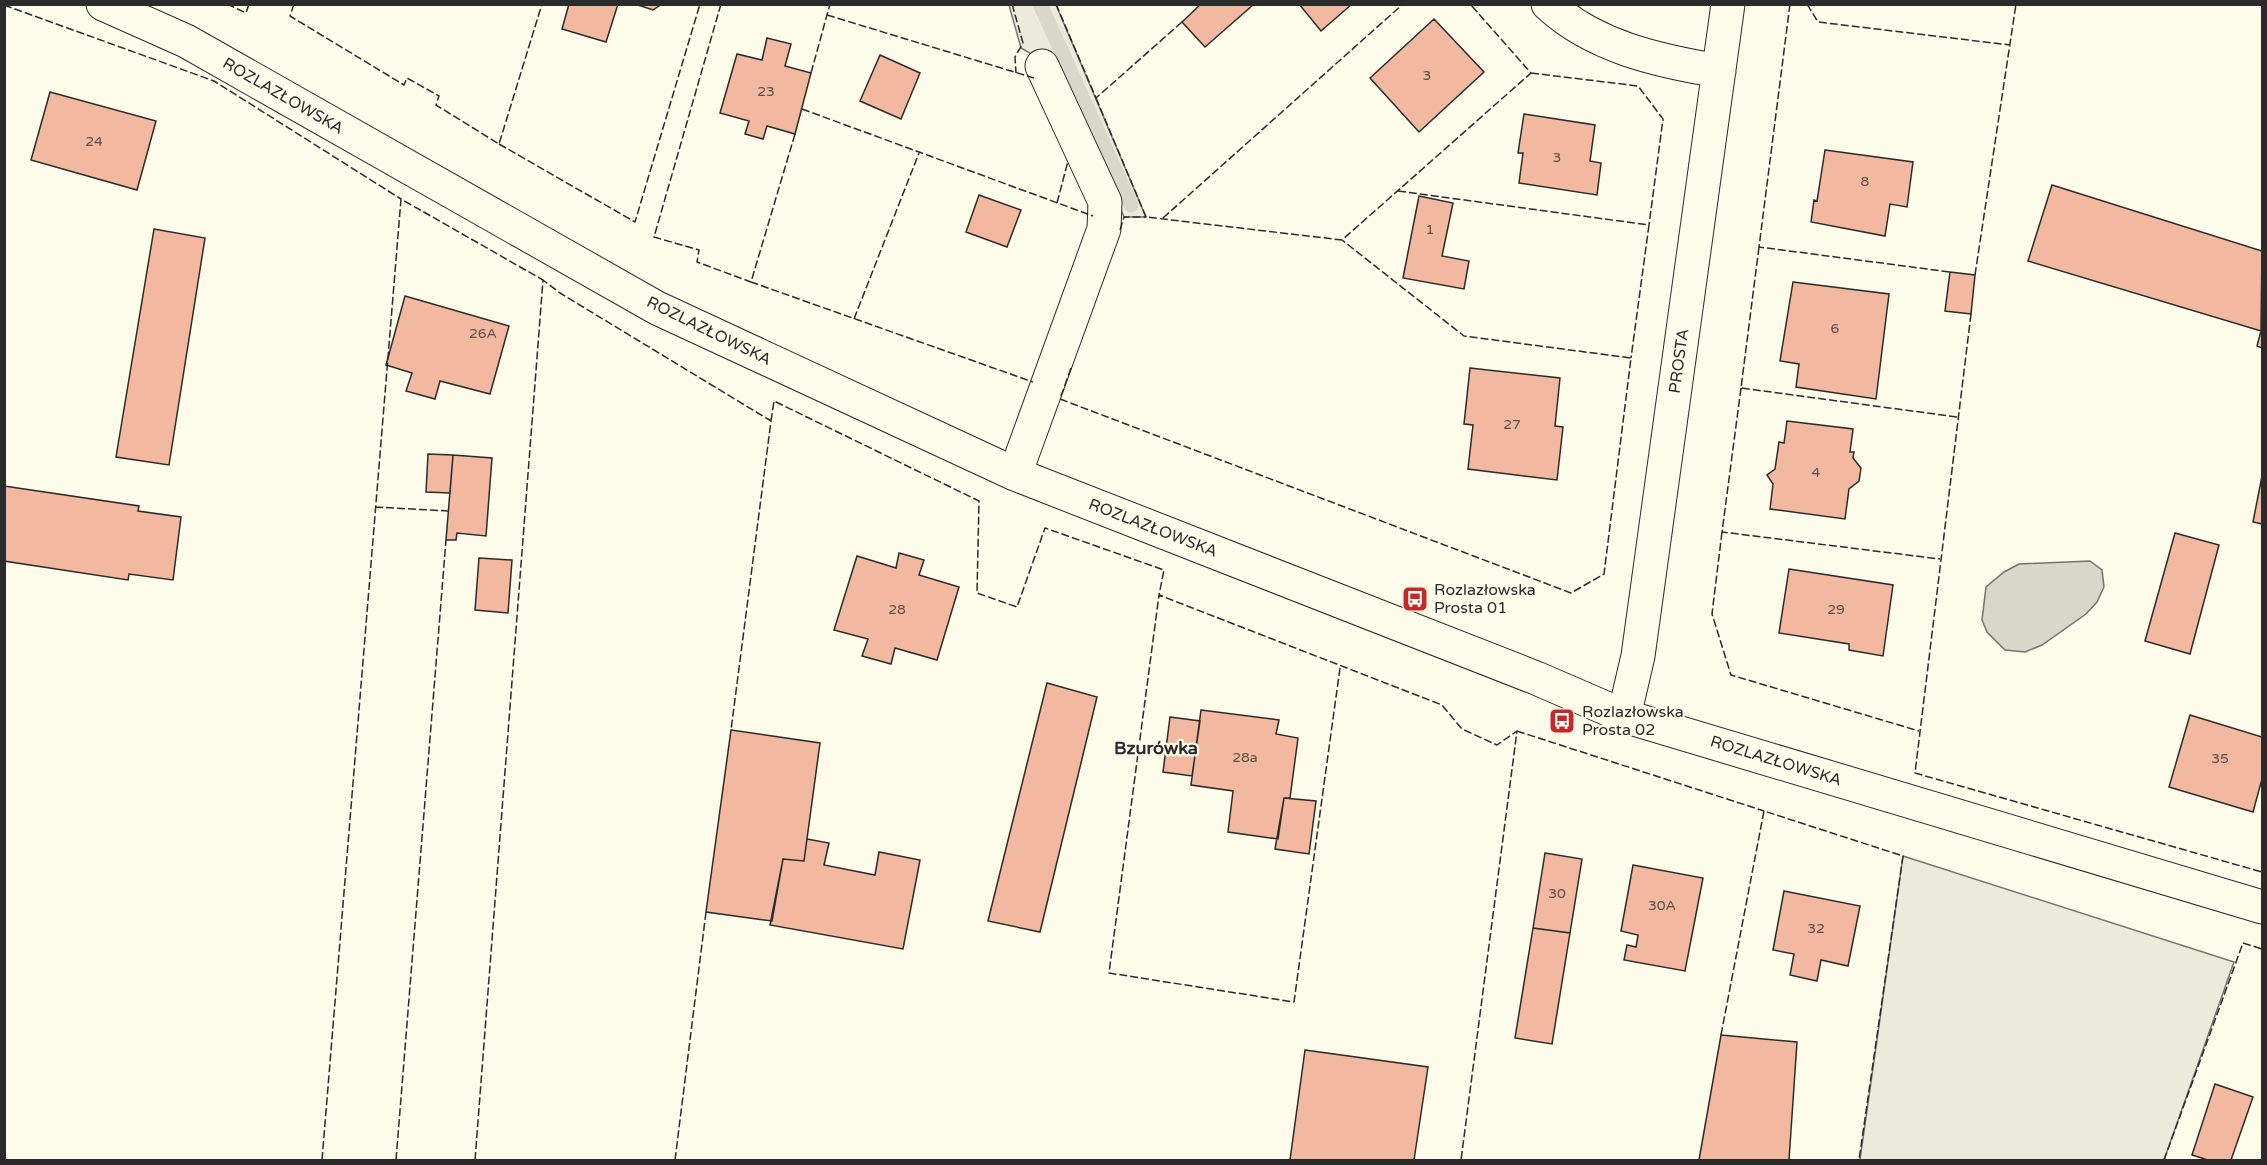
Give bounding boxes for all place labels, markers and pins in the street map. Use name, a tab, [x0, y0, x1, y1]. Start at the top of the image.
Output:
place label: Rozlazłowska Prosta 01	[1434, 580, 1536, 618]
bus stop icon: Rozlazłowska Prosta 01	[1400, 584, 1430, 614]
place label: Rozlazłowska Prosta 02	[1582, 702, 1684, 740]
bus stop icon: Rozlazłowska Prosta 02	[1547, 706, 1577, 736]

